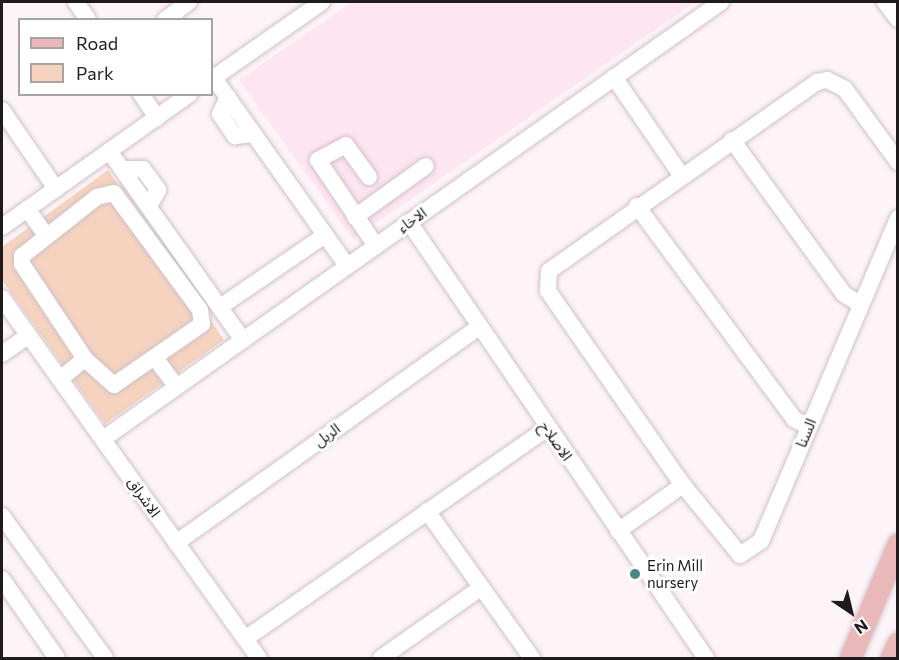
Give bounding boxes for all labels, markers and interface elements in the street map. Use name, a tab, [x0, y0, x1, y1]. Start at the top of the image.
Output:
legend	[18, 18, 213, 96]
text: Road	[76, 32, 118, 54]
text: Park	[76, 62, 114, 84]
street label: الاخاء	[394, 204, 430, 236]
street label: السنا	[792, 416, 820, 450]
street label: الاصلاح	[536, 418, 576, 464]
street label: الربل	[310, 420, 344, 450]
street label: الاشراق	[124, 473, 164, 521]
place label: Erin Mill nursery	[647, 556, 703, 591]
marker: Erin Mill nursery	[628, 567, 642, 581]
north arrow	[821, 582, 881, 642]
text: N	[851, 616, 872, 638]

